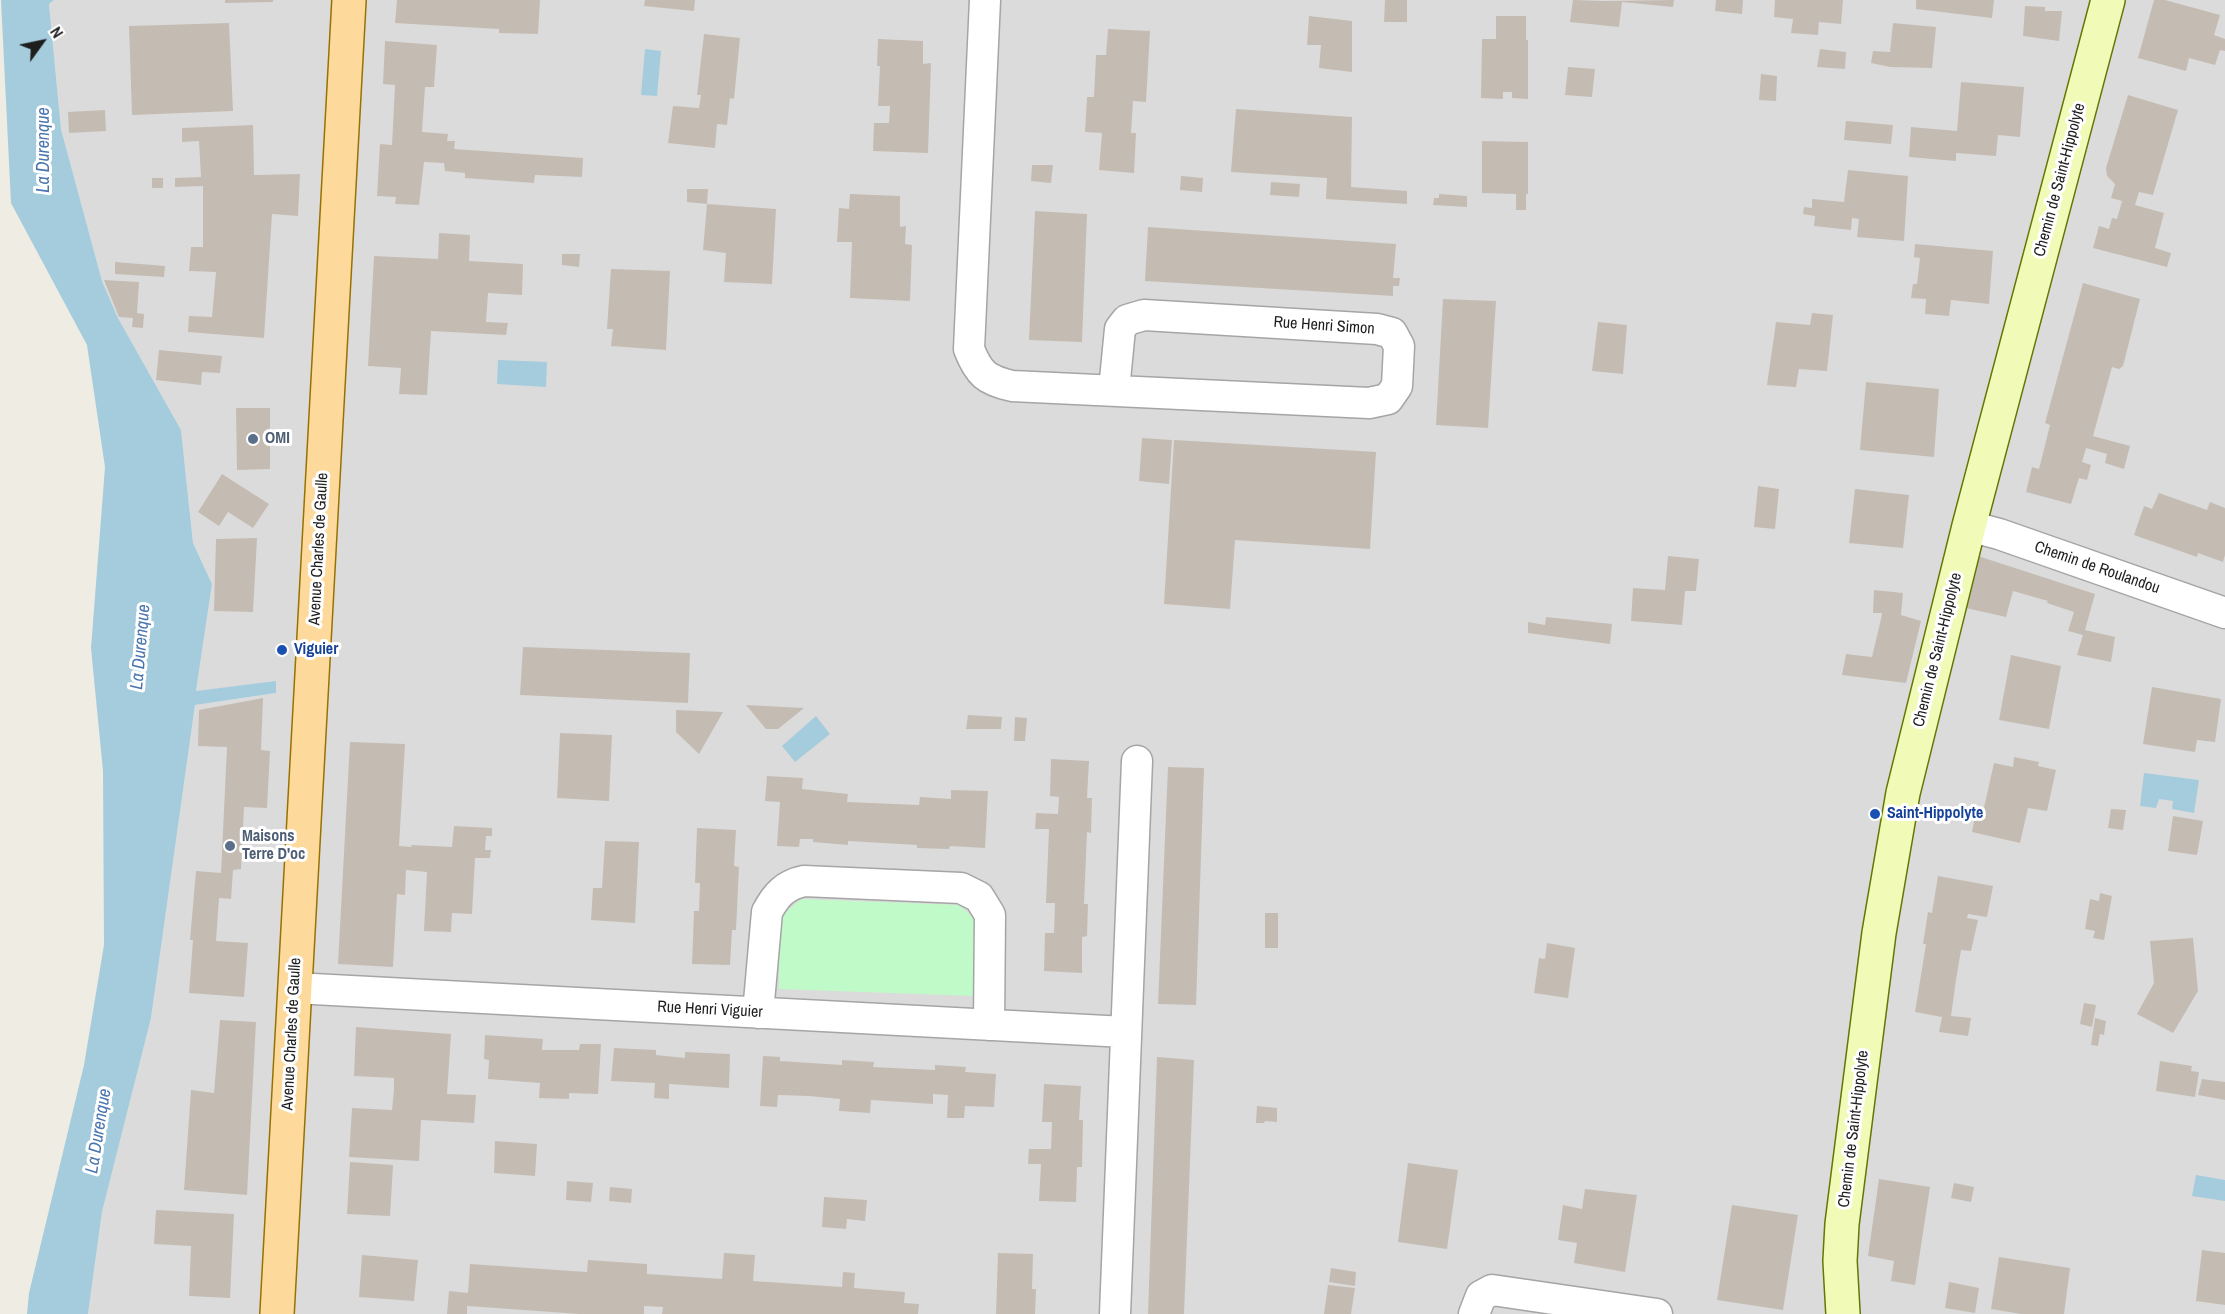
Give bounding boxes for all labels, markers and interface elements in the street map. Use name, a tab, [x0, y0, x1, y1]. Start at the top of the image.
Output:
north arrow	[12, 12, 72, 72]
text: N	[45, 22, 69, 42]
street label: Chemin de Saint-Hippolyte	[2030, 101, 2090, 259]
water label: La Durenque	[33, 107, 55, 193]
street label: Rue Henri Simon	[1273, 313, 1375, 339]
place label: OMI	[265, 429, 290, 449]
marker: OMI	[246, 432, 260, 446]
street label: Avenue Charles de Gaulle	[305, 472, 333, 626]
street label: Chemin de Roulandou	[2032, 538, 2162, 598]
street label: Chemin de Saint-Hippolyte	[1910, 571, 1966, 729]
water label: La Durenque	[127, 604, 155, 690]
place label: Viguier	[294, 640, 338, 660]
marker: Viguier	[275, 643, 289, 657]
place label: Saint-Hippolyte	[1887, 804, 1983, 824]
marker: Saint-Hippolyte	[1868, 807, 1882, 821]
place label: Maisons Terre D'oc	[242, 827, 305, 865]
marker: Maisons Terre D'oc	[223, 839, 237, 853]
street label: Avenue Charles de Gaulle	[278, 957, 306, 1111]
street label: Rue Henri Viguier	[657, 998, 763, 1022]
street label: Chemin de Saint-Hippolyte	[1835, 1049, 1873, 1209]
water label: La Durenque	[82, 1087, 116, 1175]

